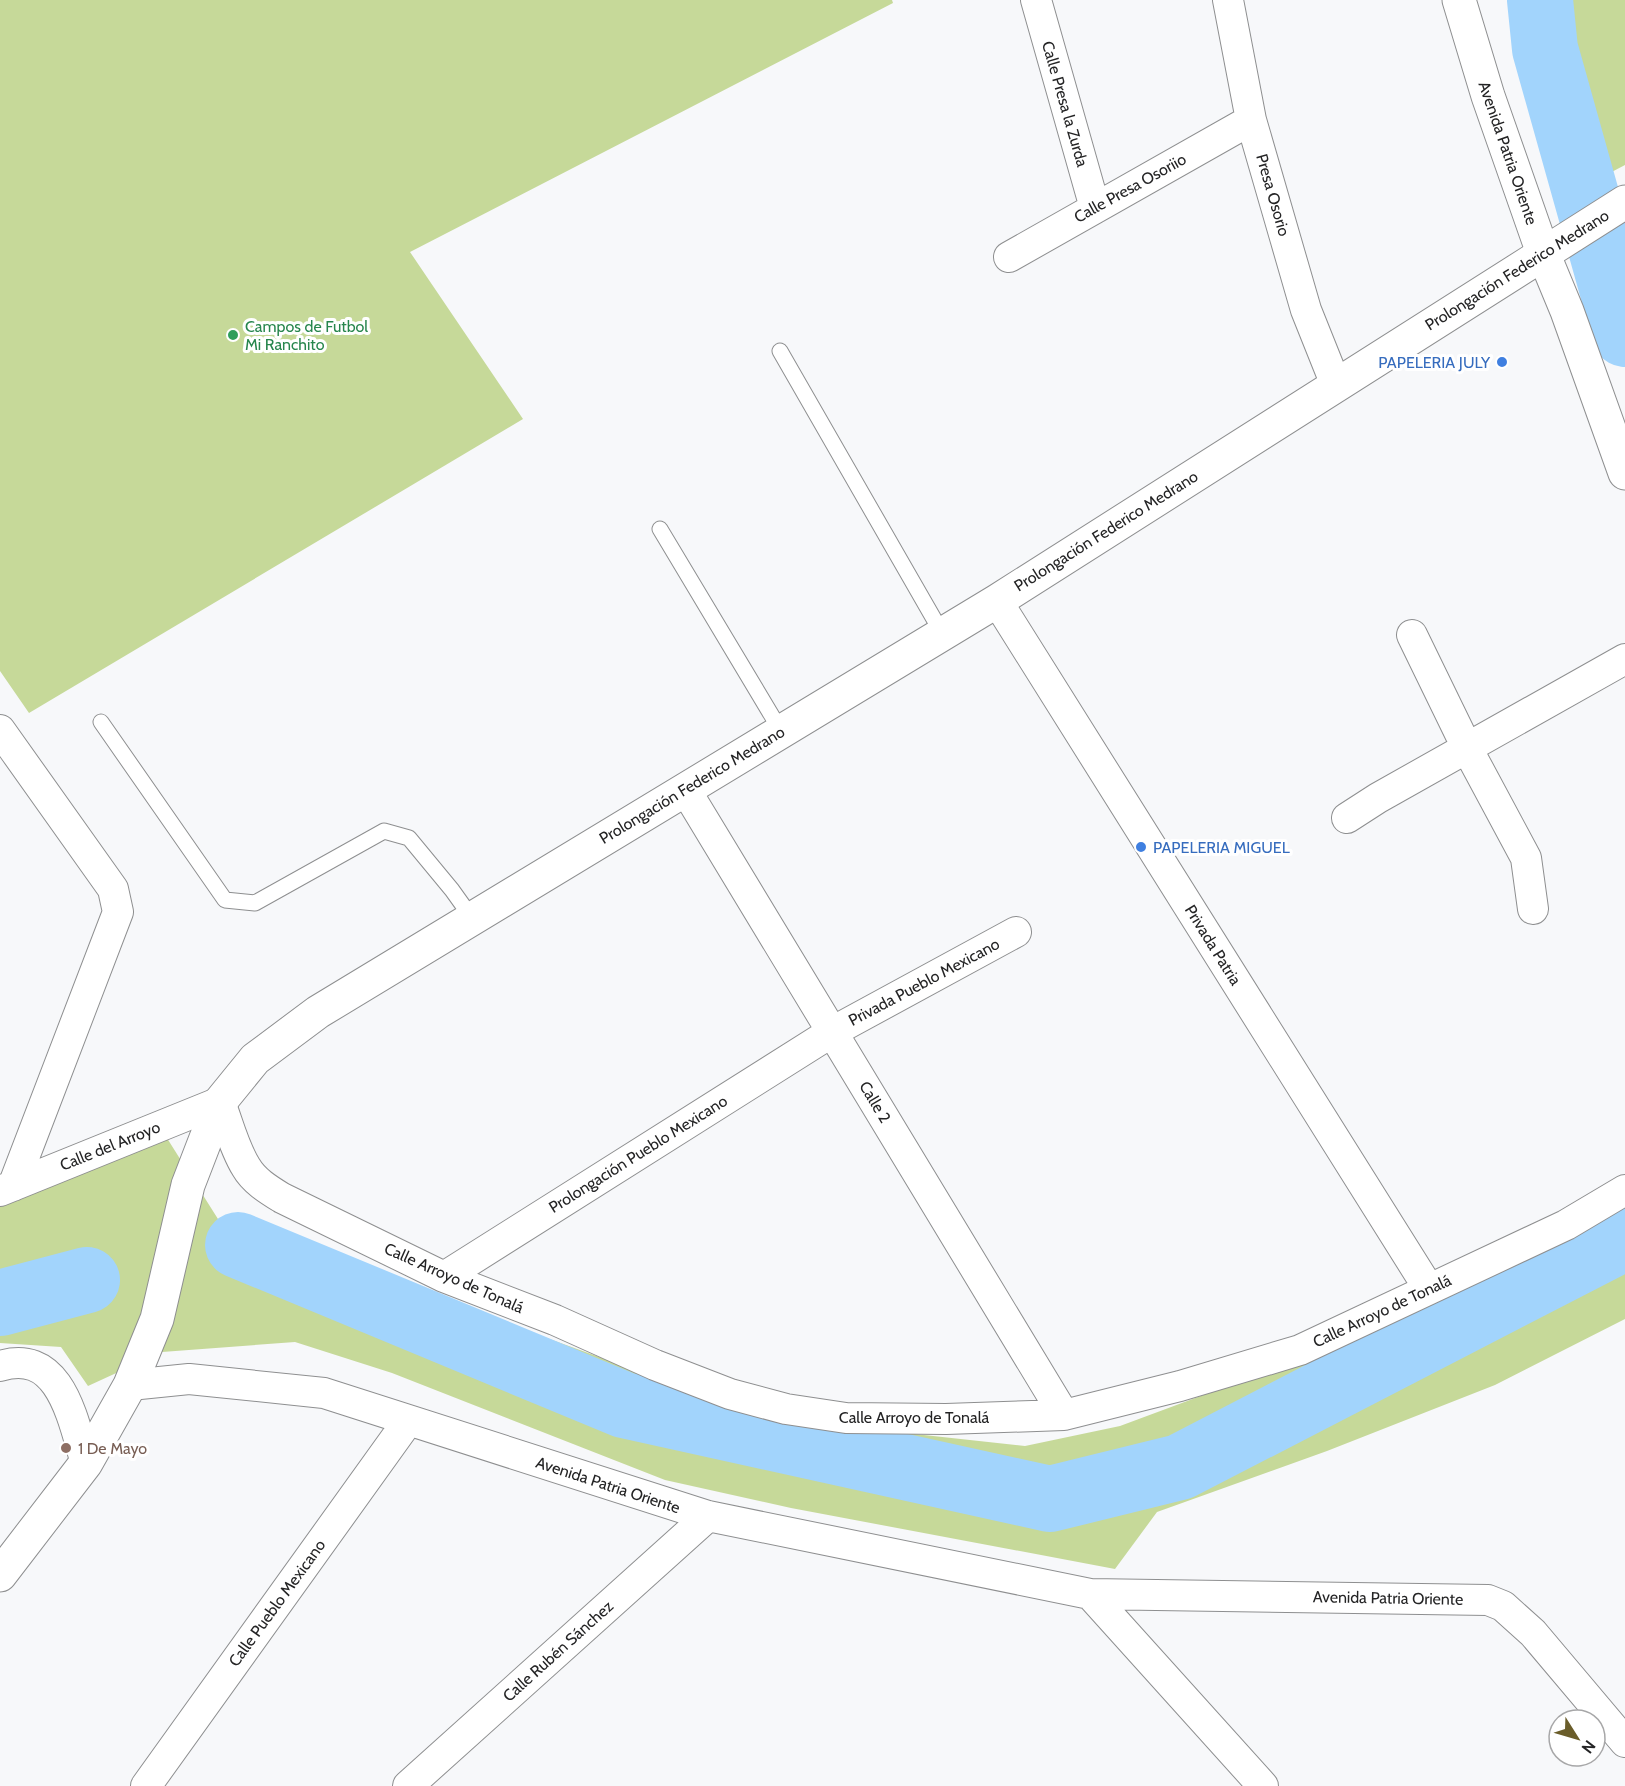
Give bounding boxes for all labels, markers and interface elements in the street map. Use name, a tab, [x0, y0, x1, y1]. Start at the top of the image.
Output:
street label: Calle Presa la Zurda	[1038, 39, 1092, 169]
street label: Avenida Patria Oriente	[1475, 79, 1541, 227]
street label: Calle Presa Osoriio	[1071, 149, 1189, 227]
street label: Presa Osorio	[1252, 152, 1294, 239]
street label: Prolongación Federico Medrano	[1422, 205, 1612, 334]
place label: Campos de Futbol Mi Ranchito	[245, 317, 368, 354]
marker: Campos de Futbol Mi Ranchito	[226, 328, 240, 342]
place label: PAPELERIA JULY	[1378, 353, 1491, 372]
marker: PAPELERIA JULY	[1495, 355, 1509, 369]
street label: Prolongación Federico Medrano	[1011, 466, 1201, 595]
street label: Prolongación Federico Medrano	[596, 722, 788, 848]
place label: PAPELERIA MIGUEL	[1153, 838, 1290, 857]
marker: PAPELERIA MIGUEL	[1134, 840, 1148, 854]
street label: Privada Patria	[1181, 901, 1245, 989]
street label: Privada Pueblo Mexicano	[845, 934, 1003, 1030]
street label: Calle 2	[855, 1078, 895, 1126]
street label: Prolongación Pueblo Mexicano	[545, 1091, 731, 1217]
street label: Calle del Arroyo	[57, 1117, 163, 1175]
street label: Calle Arroyo de Tonalá	[381, 1239, 527, 1317]
street label: Calle Arroyo de Tonalá	[1310, 1270, 1454, 1351]
street label: Calle Arroyo de Tonalá	[839, 1408, 989, 1427]
place label: 1 De Mayo	[78, 1439, 147, 1458]
marker: 1 De Mayo	[59, 1441, 73, 1455]
street label: Avenida Patria Oriente	[534, 1453, 682, 1517]
street label: Calle Pueblo Mexicano	[225, 1536, 329, 1670]
street label: Avenida Patria Oriente	[1313, 1587, 1463, 1609]
street label: Calle Rubén Sánchez	[499, 1596, 617, 1706]
north arrow	[1547, 1708, 1607, 1768]
text: N	[1578, 1736, 1600, 1757]

